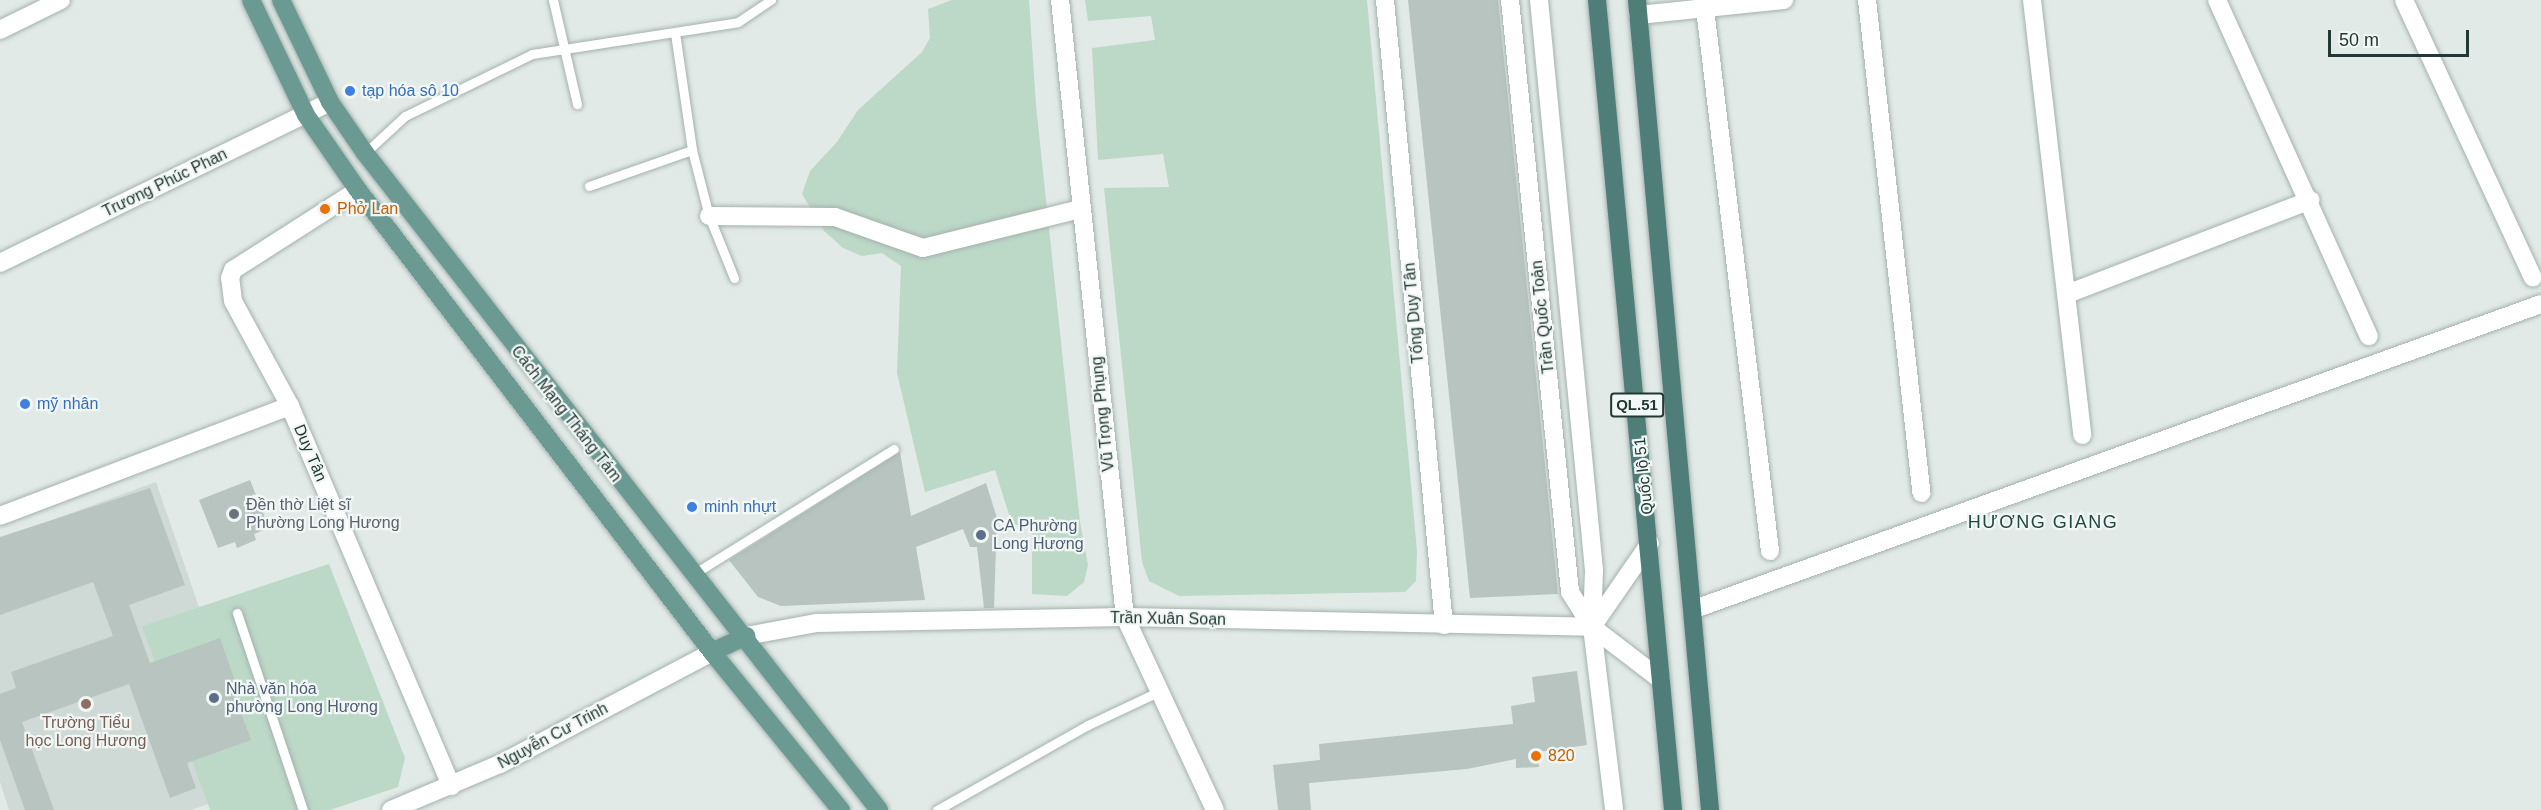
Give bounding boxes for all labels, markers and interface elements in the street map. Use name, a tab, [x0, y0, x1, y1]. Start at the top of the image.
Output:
scale bar	[2331, 18, 2472, 56]
text: 50 m	[2339, 30, 2379, 50]
place label: tạp hóa sô 10	[362, 81, 459, 101]
marker: tạp hóa sô 10	[343, 84, 357, 98]
street label: Trương Phúc Phan	[100, 145, 230, 221]
place label: Phở Lan	[337, 199, 398, 219]
marker: Phở Lan	[318, 202, 332, 216]
street label: Trần Quốc Toản	[1527, 259, 1559, 375]
street label: Tống Duy Tân	[1400, 262, 1428, 364]
street label: Cách Mạng Tháng Tám	[507, 342, 625, 486]
street label: Vũ Trọng Phụng	[1087, 355, 1119, 473]
road number: QL.51	[1610, 393, 1664, 417]
place label: mỹ nhân	[37, 394, 98, 414]
marker: mỹ nhân	[18, 397, 32, 411]
street label: Duy Tân	[289, 421, 331, 485]
street label: Quốc lộ 51	[1630, 437, 1658, 515]
place label: Đền thờ Liệt sĩ Phường Long Hương	[246, 495, 400, 533]
place label: minh nhựt	[704, 497, 776, 517]
marker: minh nhựt	[685, 500, 699, 514]
marker: Đền thờ Liệt sĩ Phường Long Hương	[227, 507, 241, 521]
district label: HƯƠNG GIANG	[1968, 511, 2118, 533]
place label: CA Phường Long Hương	[993, 516, 1084, 554]
marker: CA Phường Long Hương	[974, 528, 988, 542]
street label: Trần Xuân Soạn	[1110, 608, 1226, 630]
place label: Nhà văn hóa phường Long Hương	[226, 679, 378, 717]
marker: Nhà văn hóa phường Long Hương	[207, 691, 221, 705]
marker: Trường Tiểu học Long Hương	[79, 697, 93, 711]
street label: Nguyễn Cư Trinh	[495, 699, 611, 773]
place label: Trường Tiểu học Long Hương	[26, 713, 146, 751]
place label: 820	[1548, 746, 1575, 766]
marker: 820	[1529, 749, 1543, 763]

